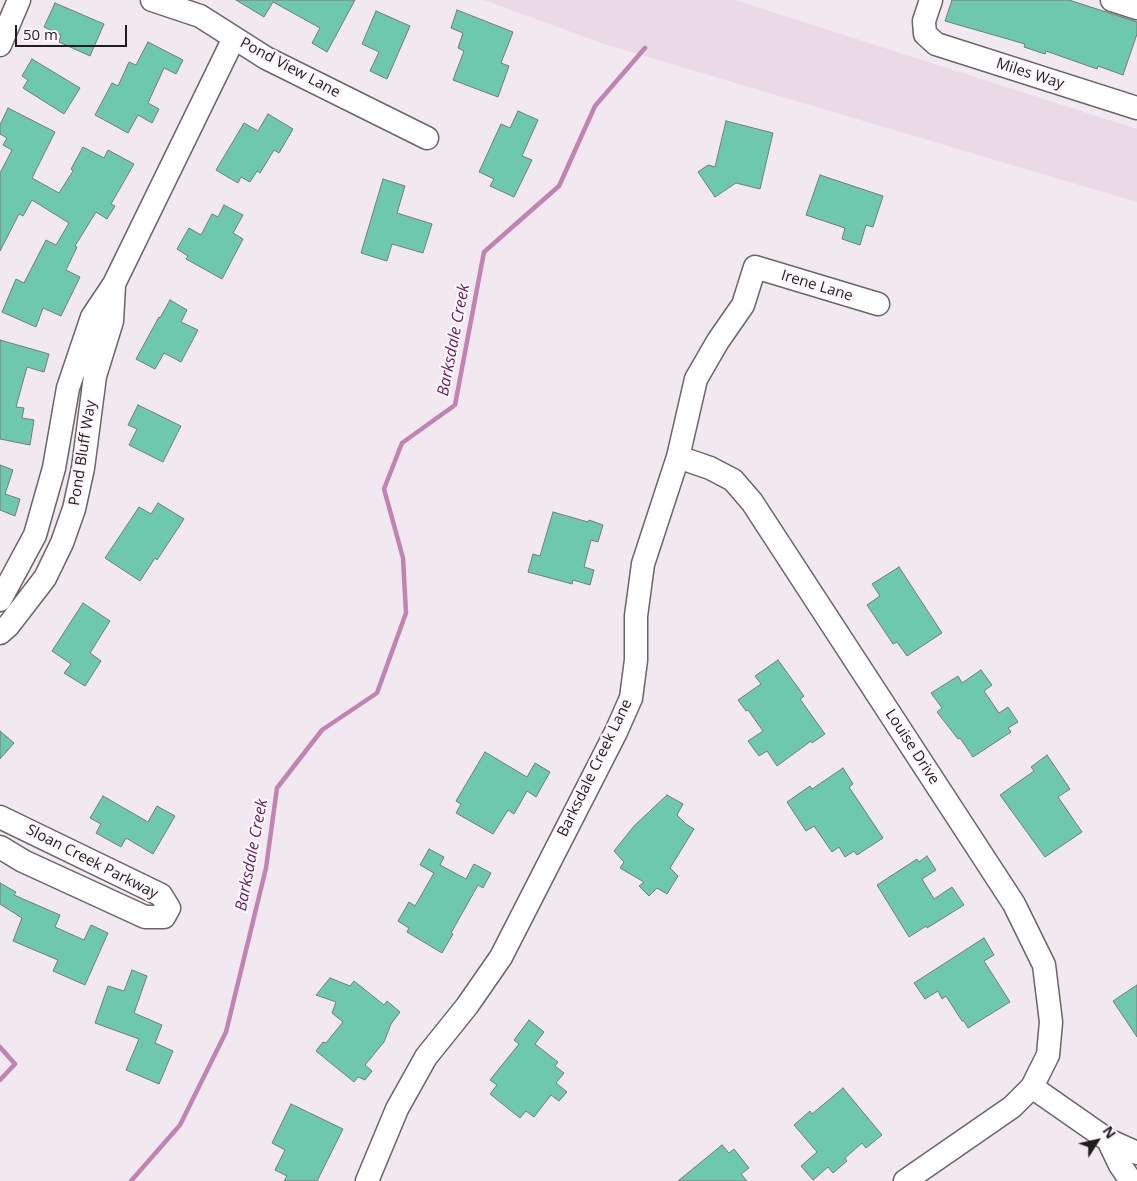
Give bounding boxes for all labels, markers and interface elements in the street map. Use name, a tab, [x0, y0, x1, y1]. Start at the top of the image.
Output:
scale bar	[18, 15, 130, 47]
text: 50 m	[23, 24, 58, 44]
street label: Pond View Lane	[237, 34, 343, 102]
street label: Miles Way	[994, 55, 1066, 93]
street label: Irene Lane	[779, 267, 855, 305]
water label: Barksdale Creek	[434, 282, 474, 398]
street label: Pond Bluff Way	[66, 399, 100, 507]
street label: Barksdale Creek Lane	[554, 696, 636, 840]
street label: Louise Drive	[881, 706, 943, 788]
water label: Barksdale Creek	[232, 797, 272, 913]
street label: Sloan Creek Parkway	[23, 821, 161, 903]
north arrow	[1072, 1116, 1122, 1166]
text: N	[1099, 1122, 1121, 1142]

